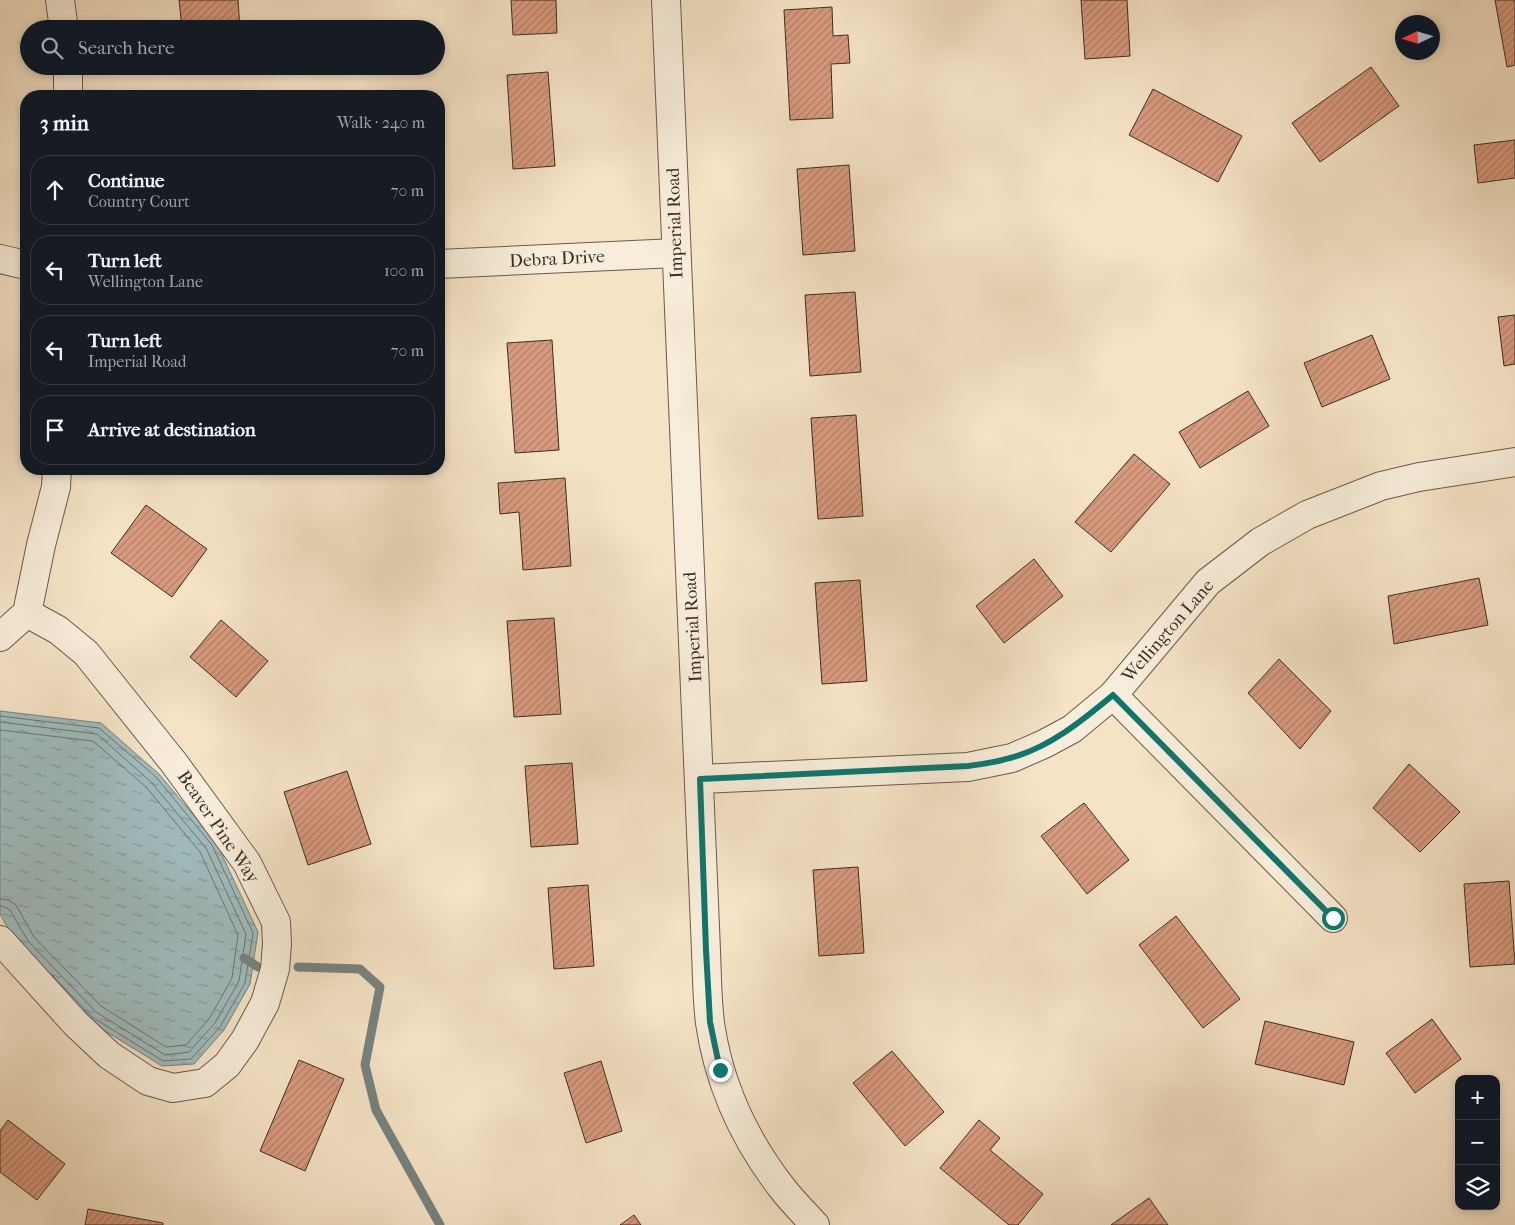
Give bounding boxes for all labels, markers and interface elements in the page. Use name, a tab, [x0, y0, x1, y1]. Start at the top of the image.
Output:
north arrow	[1395, 15, 1440, 60]
search box	[20, 20, 445, 75]
icon: search	[38, 34, 66, 62]
text: Search here	[78, 37, 174, 59]
text: 3 min	[40, 111, 89, 135]
text: Walk · 240 m	[337, 113, 425, 132]
street label: Imperial Road	[663, 167, 687, 279]
text: Continue	[88, 170, 164, 192]
icon: ahead	[41, 176, 69, 204]
text: 70 m	[391, 181, 424, 200]
text: Country Court	[88, 192, 190, 211]
street label: Debra Drive	[509, 246, 605, 272]
text: Turn left	[88, 250, 162, 272]
icon: left	[41, 256, 69, 284]
text: 100 m	[384, 261, 424, 280]
text: Wellington Lane	[88, 272, 203, 291]
text: Turn left	[88, 330, 162, 352]
icon: left	[41, 336, 69, 364]
text: 70 m	[391, 341, 424, 360]
text: Imperial Road	[88, 352, 187, 371]
icon: arrive	[41, 416, 69, 444]
text: Arrive at destination	[88, 419, 256, 441]
street label: Imperial Road	[680, 571, 706, 683]
street label: Wellington Lane	[1117, 575, 1218, 687]
street label: Beaver Pine Way	[173, 767, 264, 888]
route start	[1322, 907, 1345, 930]
route end	[709, 1059, 732, 1082]
map controls	[1455, 1075, 1500, 1210]
button: +	[1455, 1075, 1500, 1120]
button: −	[1455, 1120, 1500, 1165]
button: layers	[1455, 1165, 1500, 1210]

